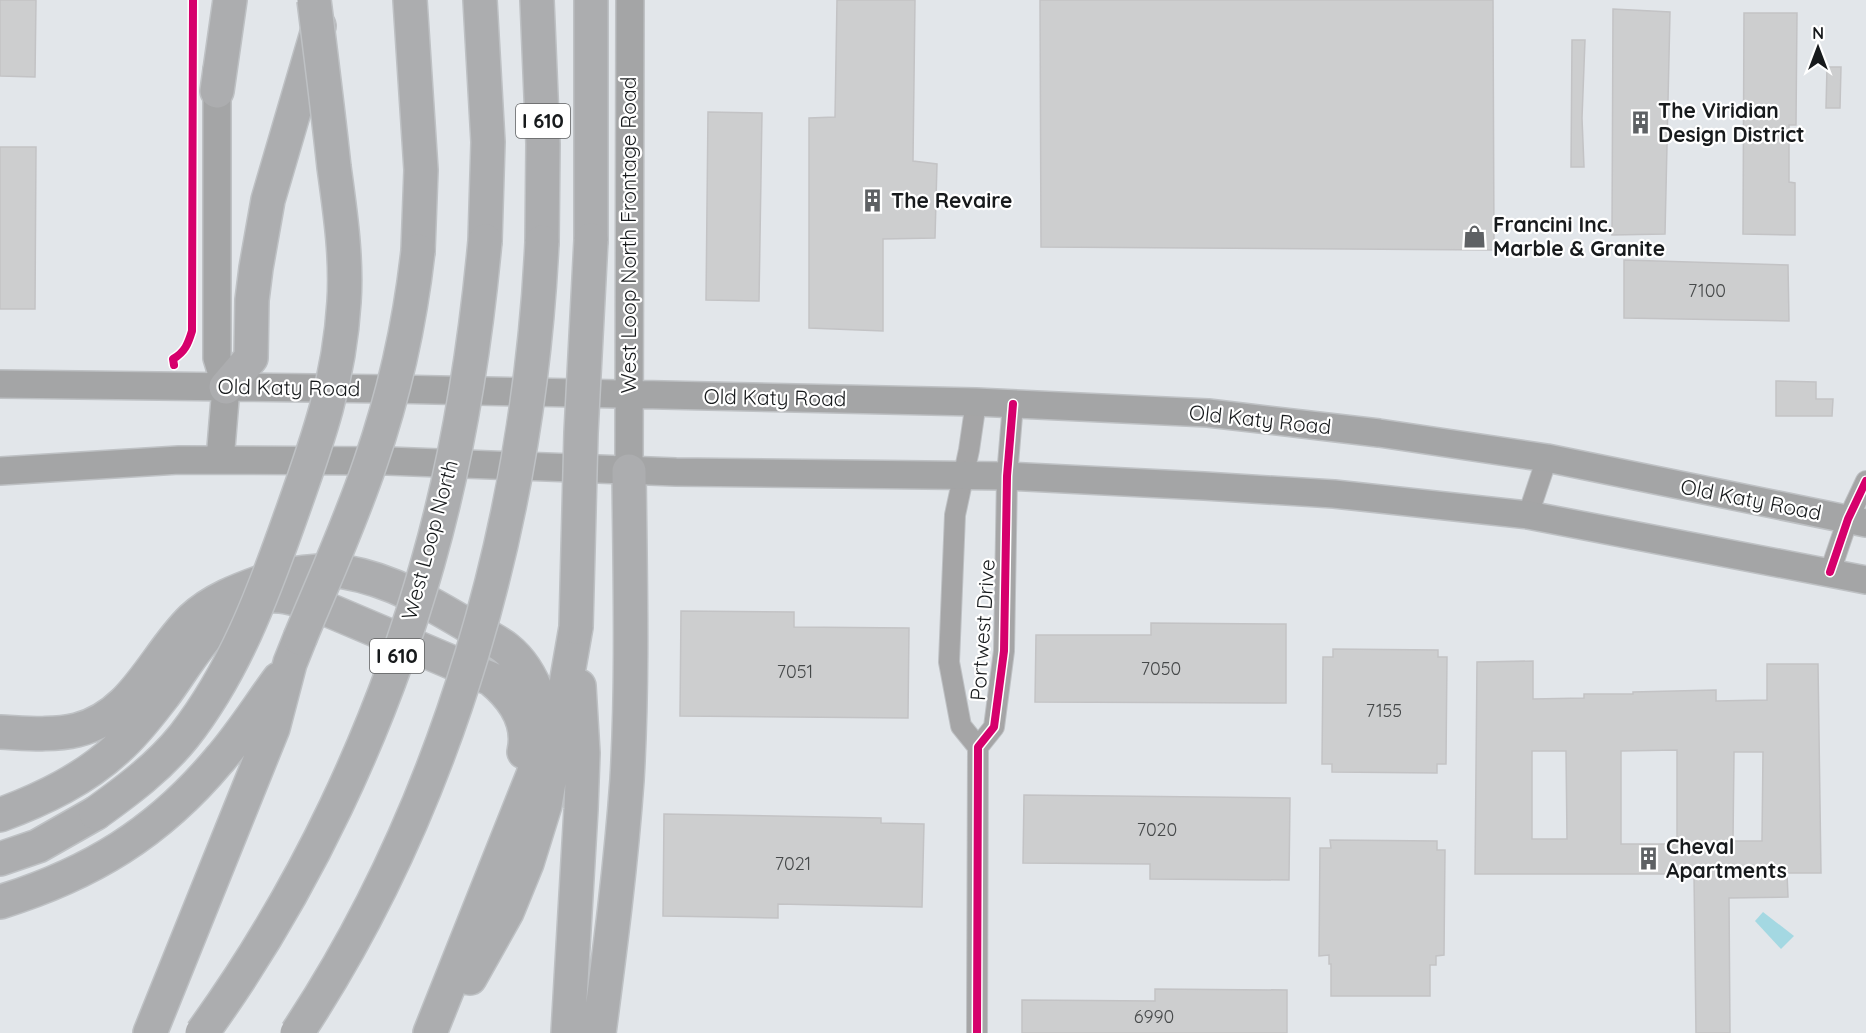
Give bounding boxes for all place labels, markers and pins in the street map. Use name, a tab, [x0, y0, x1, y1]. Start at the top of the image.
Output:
place label: The Viridian Design District	[1658, 97, 1805, 147]
building icon: The Viridian Design District	[1627, 110, 1653, 136]
place label: The Revaire	[891, 187, 1012, 213]
building icon: The Revaire	[860, 188, 886, 214]
place label: Francini Inc. Marble & Granite	[1493, 211, 1665, 261]
shop icon: Francini Inc. Marble & Granite	[1462, 224, 1488, 250]
place label: Cheval Apartments	[1666, 833, 1787, 883]
building icon: Cheval Apartments	[1635, 846, 1661, 872]

